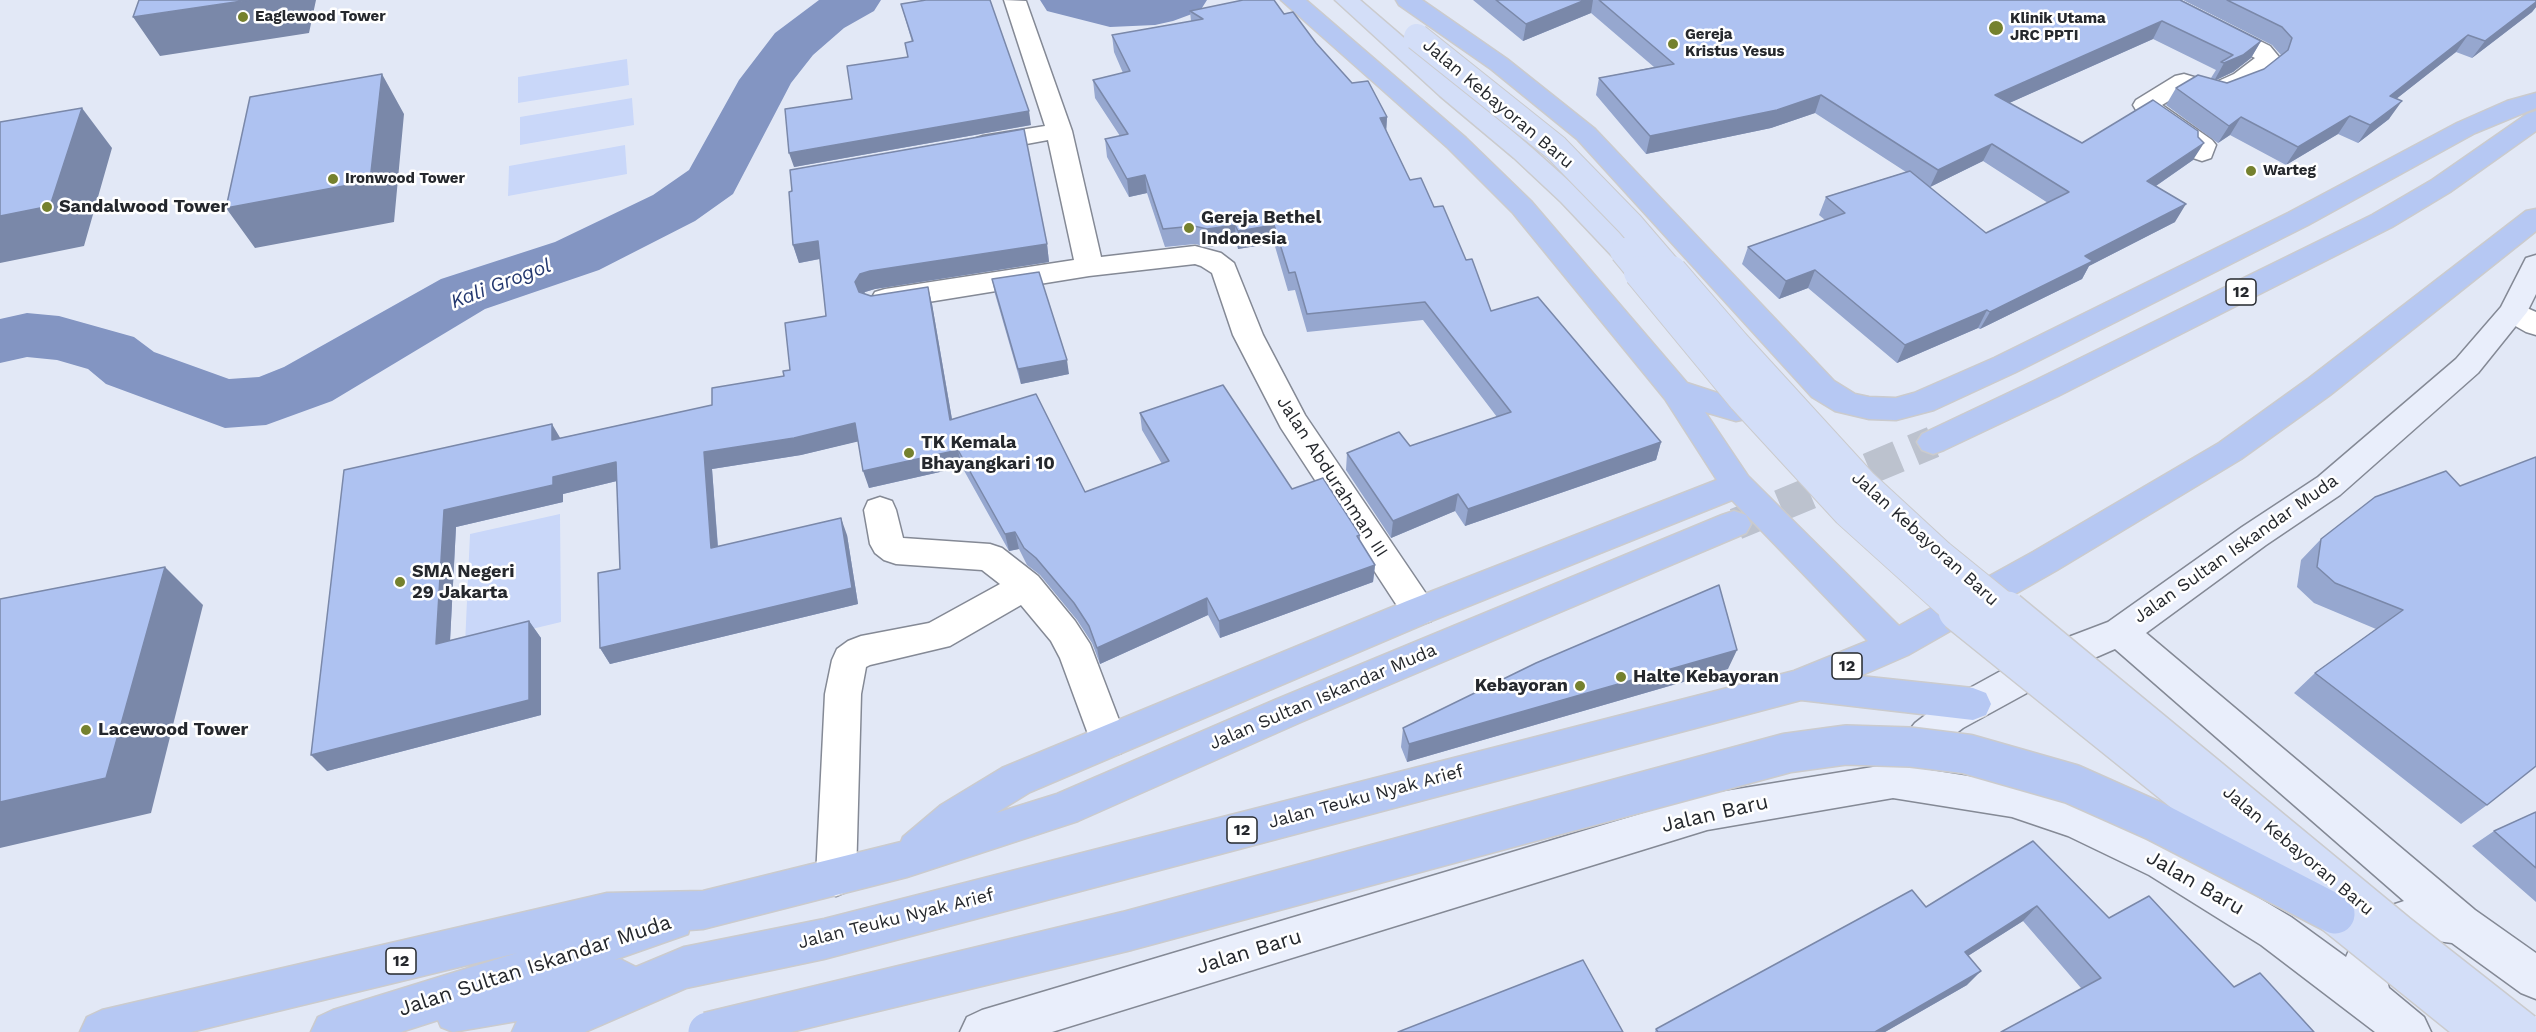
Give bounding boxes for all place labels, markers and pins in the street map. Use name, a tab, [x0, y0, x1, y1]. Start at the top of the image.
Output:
place label: Eaglewood Tower	[255, 8, 386, 26]
marker: Eaglewood Tower	[236, 10, 250, 24]
place label: Klinik Utama JRC PPTI	[2010, 10, 2106, 45]
marker: Klinik Utama JRC PPTI	[1987, 19, 2005, 37]
place label: Gereja Kristus Yesus	[1685, 26, 1785, 61]
marker: Gereja Kristus Yesus	[1666, 37, 1680, 51]
place label: Warteg	[2263, 162, 2316, 180]
marker: Warteg	[2244, 164, 2258, 178]
place label: Ironwood Tower	[345, 170, 465, 188]
marker: Ironwood Tower	[326, 172, 340, 186]
place label: Sandalwood Tower	[59, 196, 228, 218]
marker: Sandalwood Tower	[40, 200, 54, 214]
place label: Gereja Bethel Indonesia	[1201, 207, 1321, 250]
marker: Gereja Bethel Indonesia	[1182, 221, 1196, 235]
place label: TK Kemala Bhayangkari 10	[921, 432, 1055, 474]
marker: TK Kemala Bhayangkari 10	[902, 446, 916, 460]
place label: SMA Negeri 29 Jakarta	[412, 561, 515, 604]
marker: SMA Negeri 29 Jakarta	[393, 575, 407, 589]
place label: Halte Kebayoran	[1633, 666, 1779, 688]
marker: Halte Kebayoran	[1614, 670, 1628, 684]
place label: Kebayoran	[1475, 675, 1568, 697]
marker: Kebayoran	[1573, 679, 1587, 693]
place label: Lacewood Tower	[98, 719, 248, 741]
marker: Lacewood Tower	[79, 723, 93, 737]

